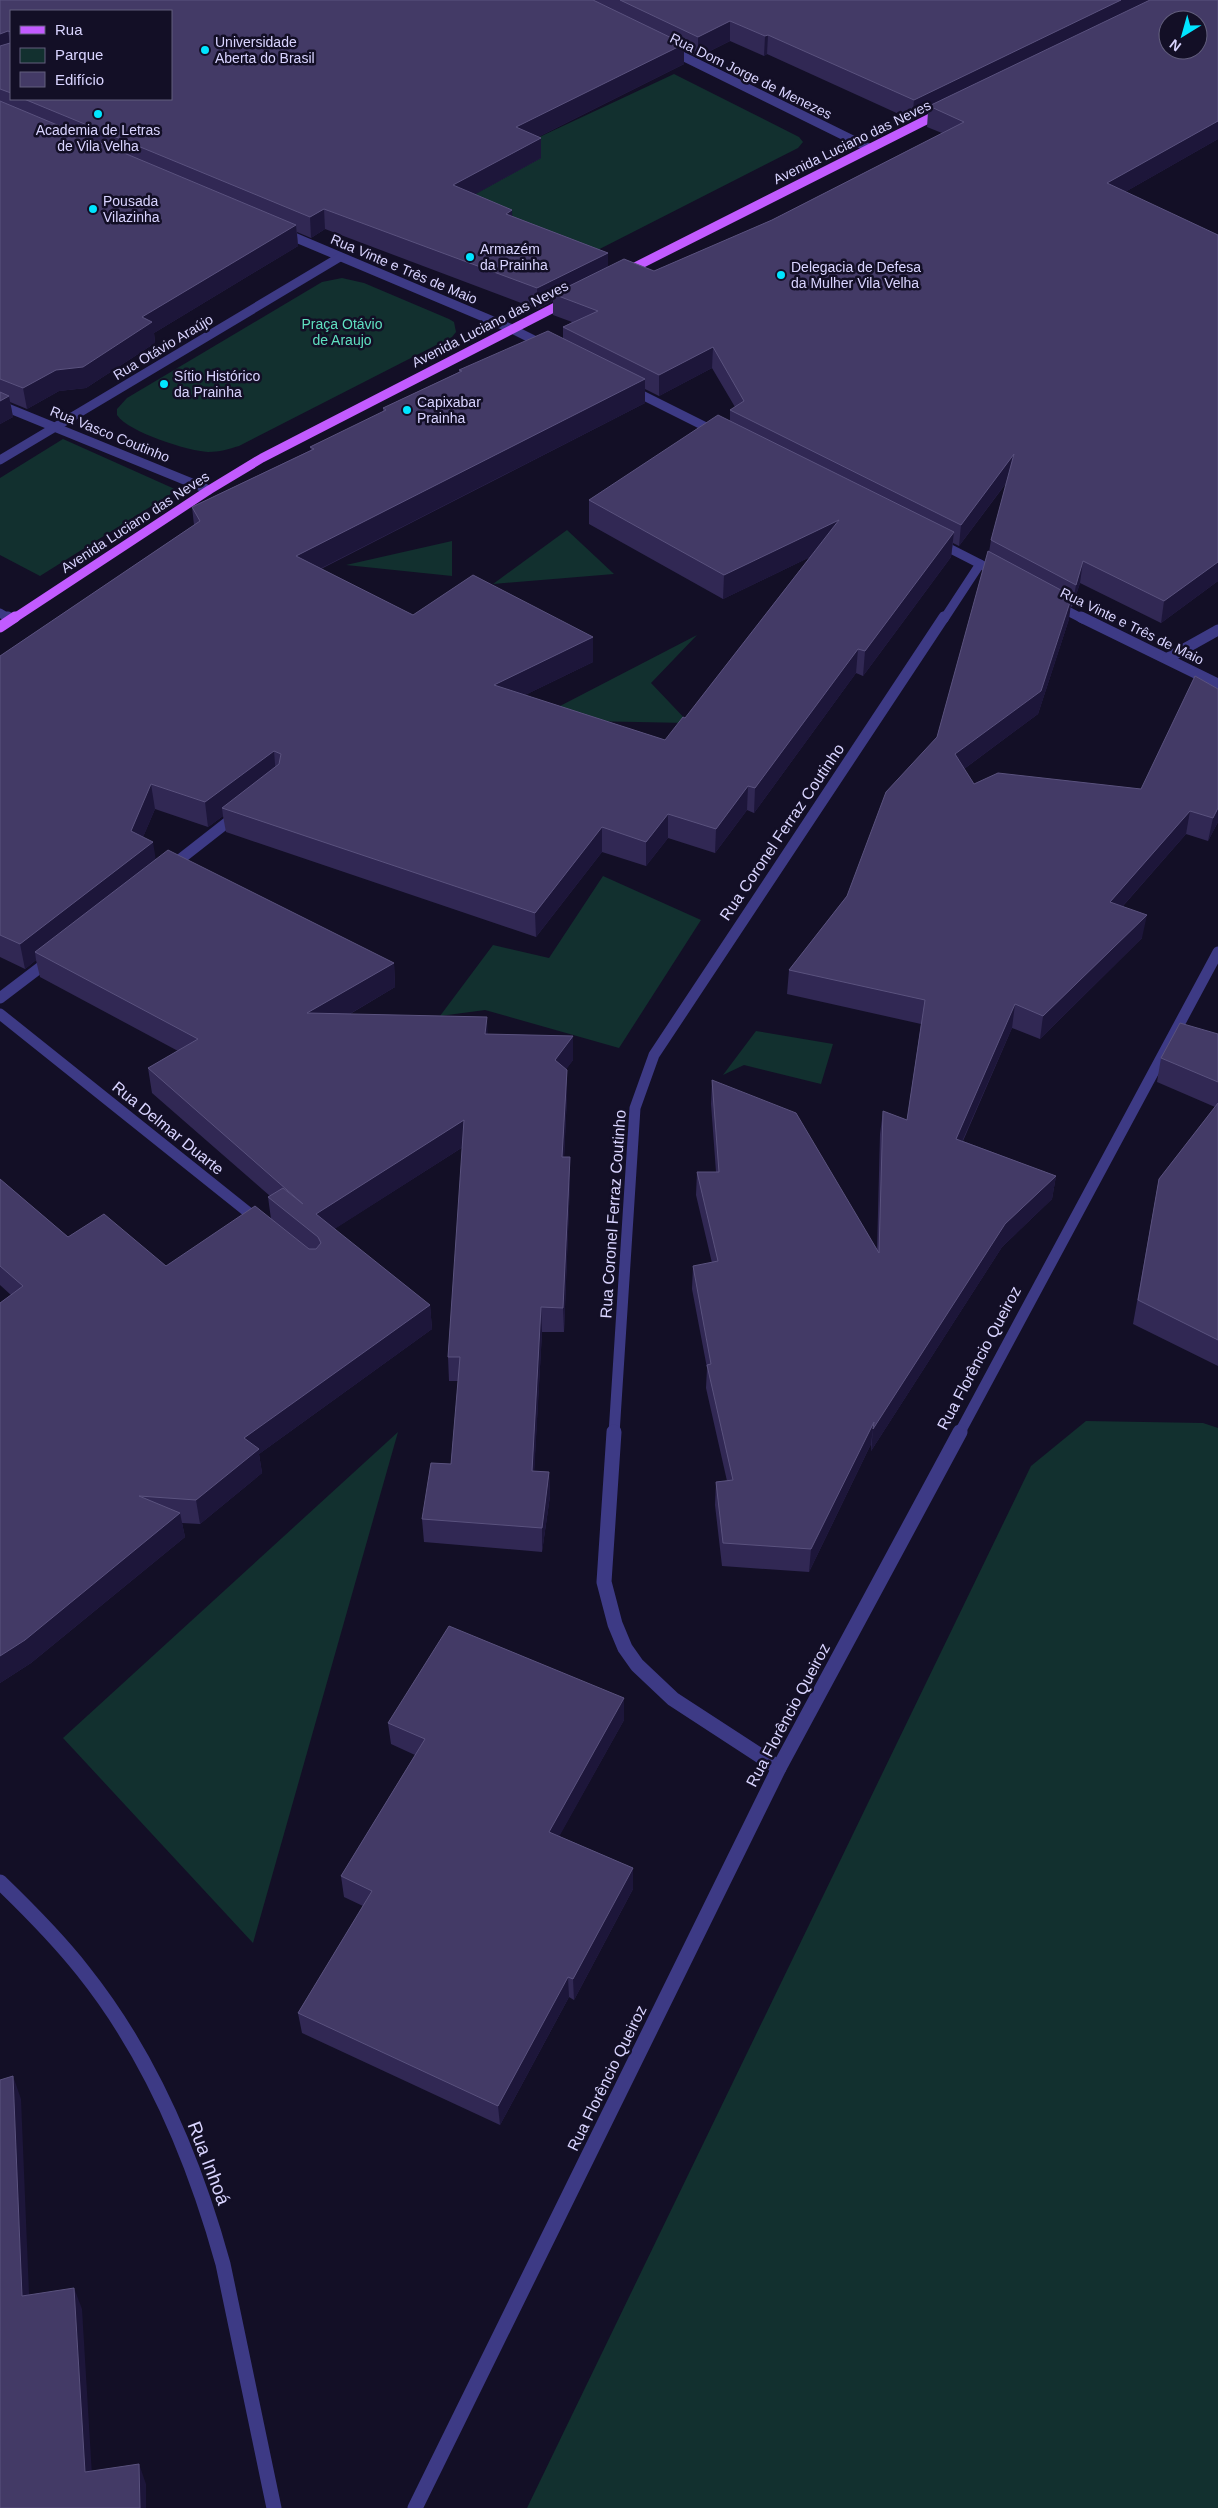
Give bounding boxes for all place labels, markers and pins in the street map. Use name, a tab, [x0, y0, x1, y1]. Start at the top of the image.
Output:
place label: Universidade Aberta do Brasil	[215, 34, 315, 66]
marker: Universidade Aberta do Brasil	[199, 44, 211, 56]
marker: Academia de Letras de Vila Velha	[92, 108, 104, 120]
place label: Academia de Letras de Vila Velha	[36, 122, 160, 154]
place label: Pousada Vilazinha	[103, 193, 160, 225]
marker: Pousada Vilazinha	[87, 203, 99, 215]
place label: Armazém da Prainha	[480, 241, 548, 273]
marker: Armazém da Prainha	[464, 251, 476, 263]
place label: Delegacia de Defesa da Mulher Vila Velha	[791, 259, 921, 291]
marker: Delegacia de Defesa da Mulher Vila Velha	[775, 269, 787, 281]
place label: Sítio Histórico da Prainha	[174, 368, 261, 400]
marker: Sítio Histórico da Prainha	[158, 378, 170, 390]
place label: Capixabar Prainha	[417, 394, 481, 426]
marker: Capixabar Prainha	[401, 404, 413, 416]

